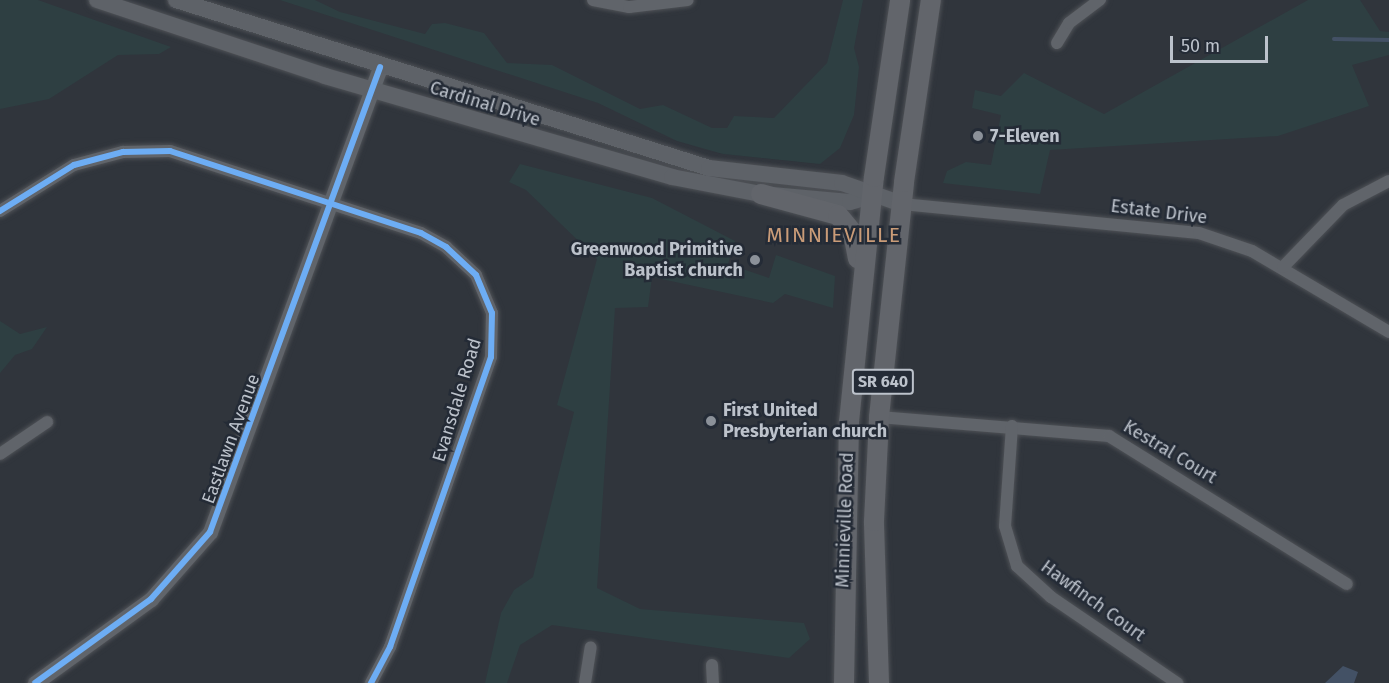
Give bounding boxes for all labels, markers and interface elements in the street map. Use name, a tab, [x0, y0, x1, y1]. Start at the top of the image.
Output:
scale bar	[1173, 24, 1270, 62]
text: 50 m	[1181, 35, 1220, 57]
street label: Cardinal Drive	[427, 77, 543, 131]
place label: 7-Eleven	[990, 125, 1060, 147]
marker: 7-Eleven	[971, 129, 985, 143]
street label: Estate Drive	[1109, 195, 1209, 229]
district label: MINNIEVILLE	[766, 222, 902, 248]
place label: Greenwood Primitive Baptist church	[571, 239, 743, 282]
marker: Greenwood Primitive Baptist church	[748, 253, 762, 267]
street label: Evansdale Road	[428, 336, 486, 464]
road number: SR 640	[852, 369, 914, 395]
street label: Eastlawn Avenue	[197, 371, 265, 507]
place label: First United Presbyterian church	[723, 400, 887, 442]
marker: First United Presbyterian church	[704, 414, 718, 428]
street label: Kestral Court	[1119, 416, 1221, 488]
street label: Minnieville Road	[832, 452, 858, 588]
street label: Hawfinch Court	[1037, 556, 1149, 646]

